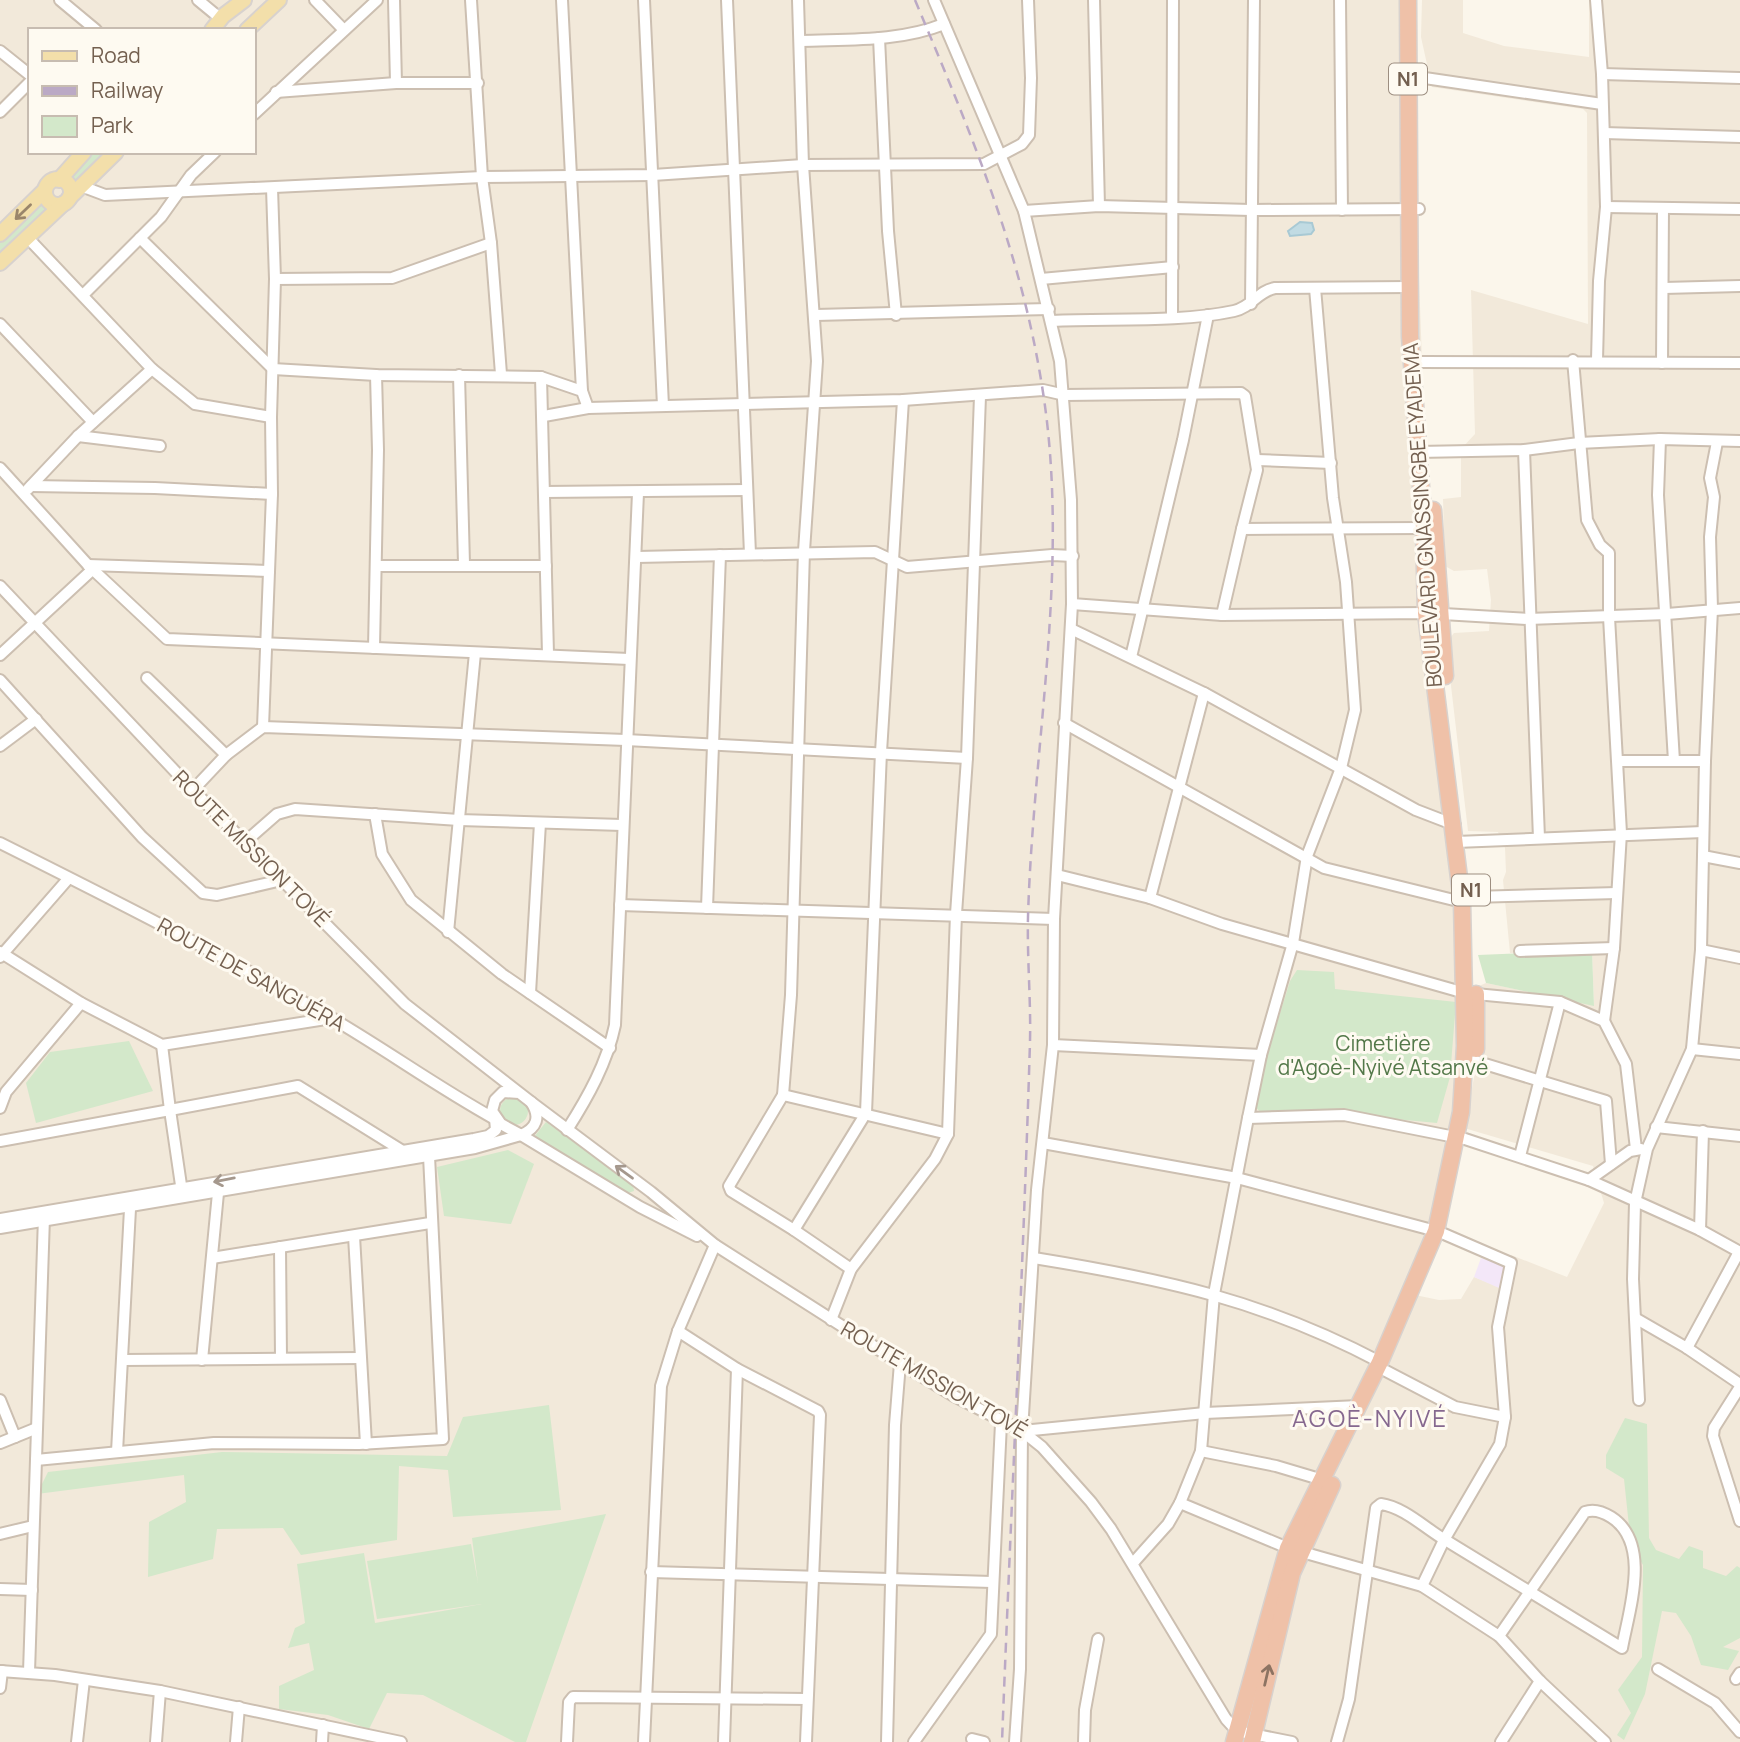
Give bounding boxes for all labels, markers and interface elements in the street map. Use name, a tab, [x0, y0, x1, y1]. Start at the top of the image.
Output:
legend	[28, 28, 256, 154]
text: Road	[91, 41, 141, 69]
road number: N1	[1389, 64, 1427, 94]
text: Railway	[91, 76, 163, 104]
text: Park	[91, 111, 133, 139]
one-way arrow	[15, 204, 32, 221]
street label: BOULEVARD GNASSINGBE EYADEMA	[1396, 342, 1448, 688]
street label: ROUTE MISSION TOVÉ	[167, 764, 336, 933]
road number: N1	[1452, 874, 1490, 906]
street label: ROUTE DE SANGUÉRA	[152, 911, 350, 1037]
park label: Cimetière d'Agoè-Nyivé Atsanvé	[1278, 1029, 1488, 1081]
one-way arrow	[615, 1164, 634, 1179]
one-way arrow	[213, 1174, 236, 1187]
street label: ROUTE MISSION TOVÉ	[836, 1314, 1033, 1444]
district label: AGOÈ-NYIVÉ	[1292, 1401, 1448, 1434]
one-way arrow	[1261, 1665, 1274, 1687]

